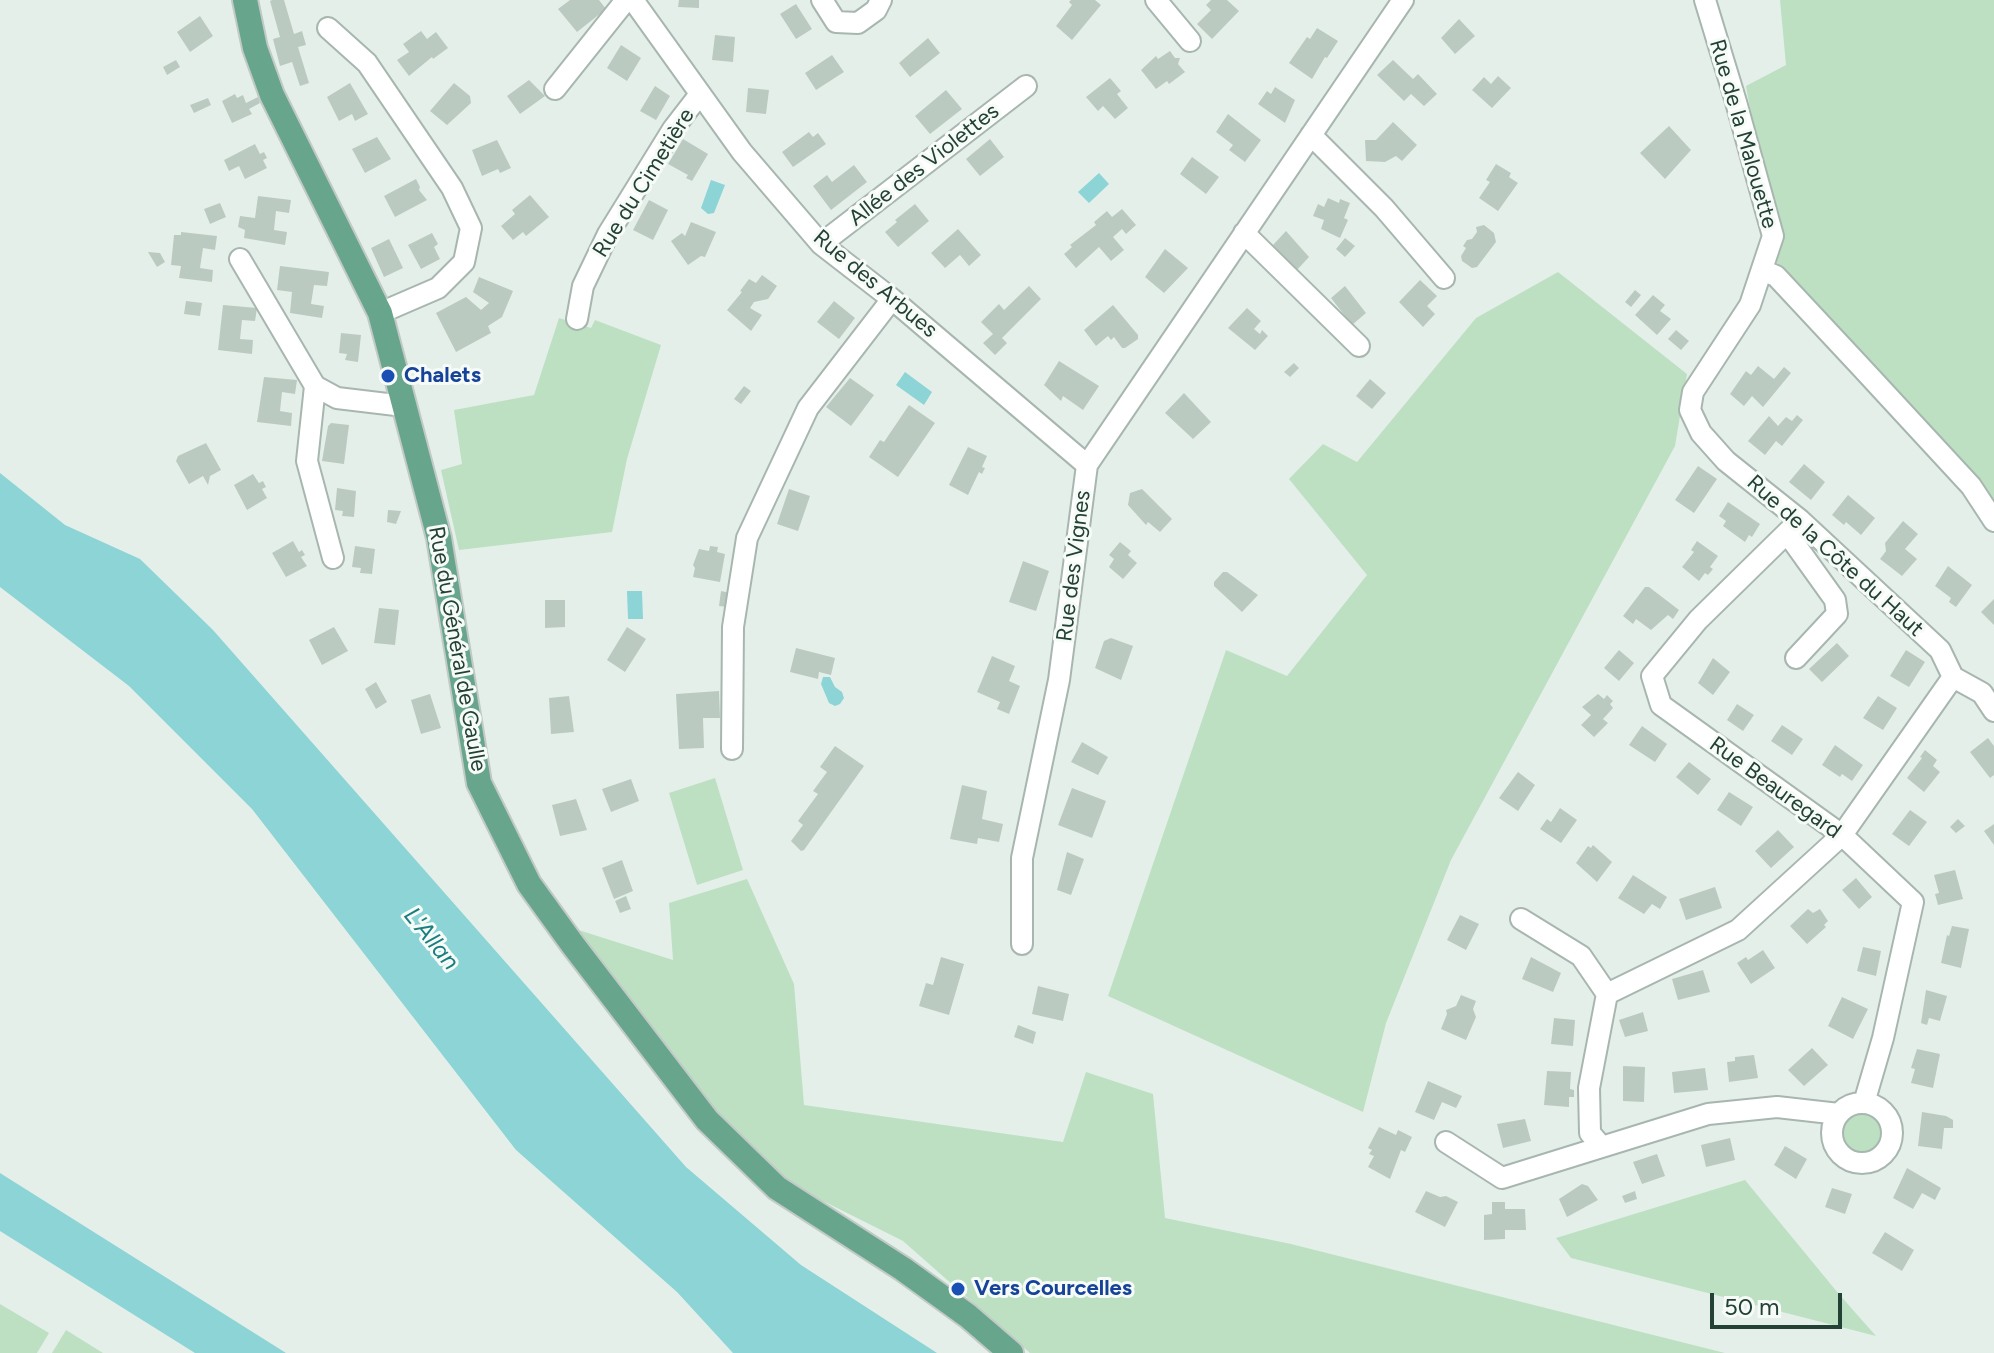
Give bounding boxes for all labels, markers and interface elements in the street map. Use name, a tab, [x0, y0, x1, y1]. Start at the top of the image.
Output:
street label: Rue de la Malouette	[1703, 36, 1783, 232]
street label: Allée des Violettes	[844, 98, 1004, 232]
street label: Rue du Cimetière	[588, 104, 700, 262]
street label: Rue des Arbues	[808, 224, 942, 344]
place label: Chalets	[404, 363, 481, 389]
marker: Chalets	[379, 367, 397, 385]
street label: Rue de la Côte du Haut	[1741, 470, 1929, 642]
street label: Rue des Vignes	[1052, 489, 1096, 643]
street label: Rue du Général de Gaulle	[422, 524, 492, 774]
street label: Rue Beauregard	[1704, 731, 1846, 845]
water label: L'Allan	[397, 902, 465, 976]
place label: Vers Courcelles	[974, 1276, 1132, 1302]
scale bar	[1714, 1277, 1846, 1327]
marker: Vers Courcelles	[949, 1280, 967, 1298]
text: 50 m	[1724, 1292, 1780, 1321]

